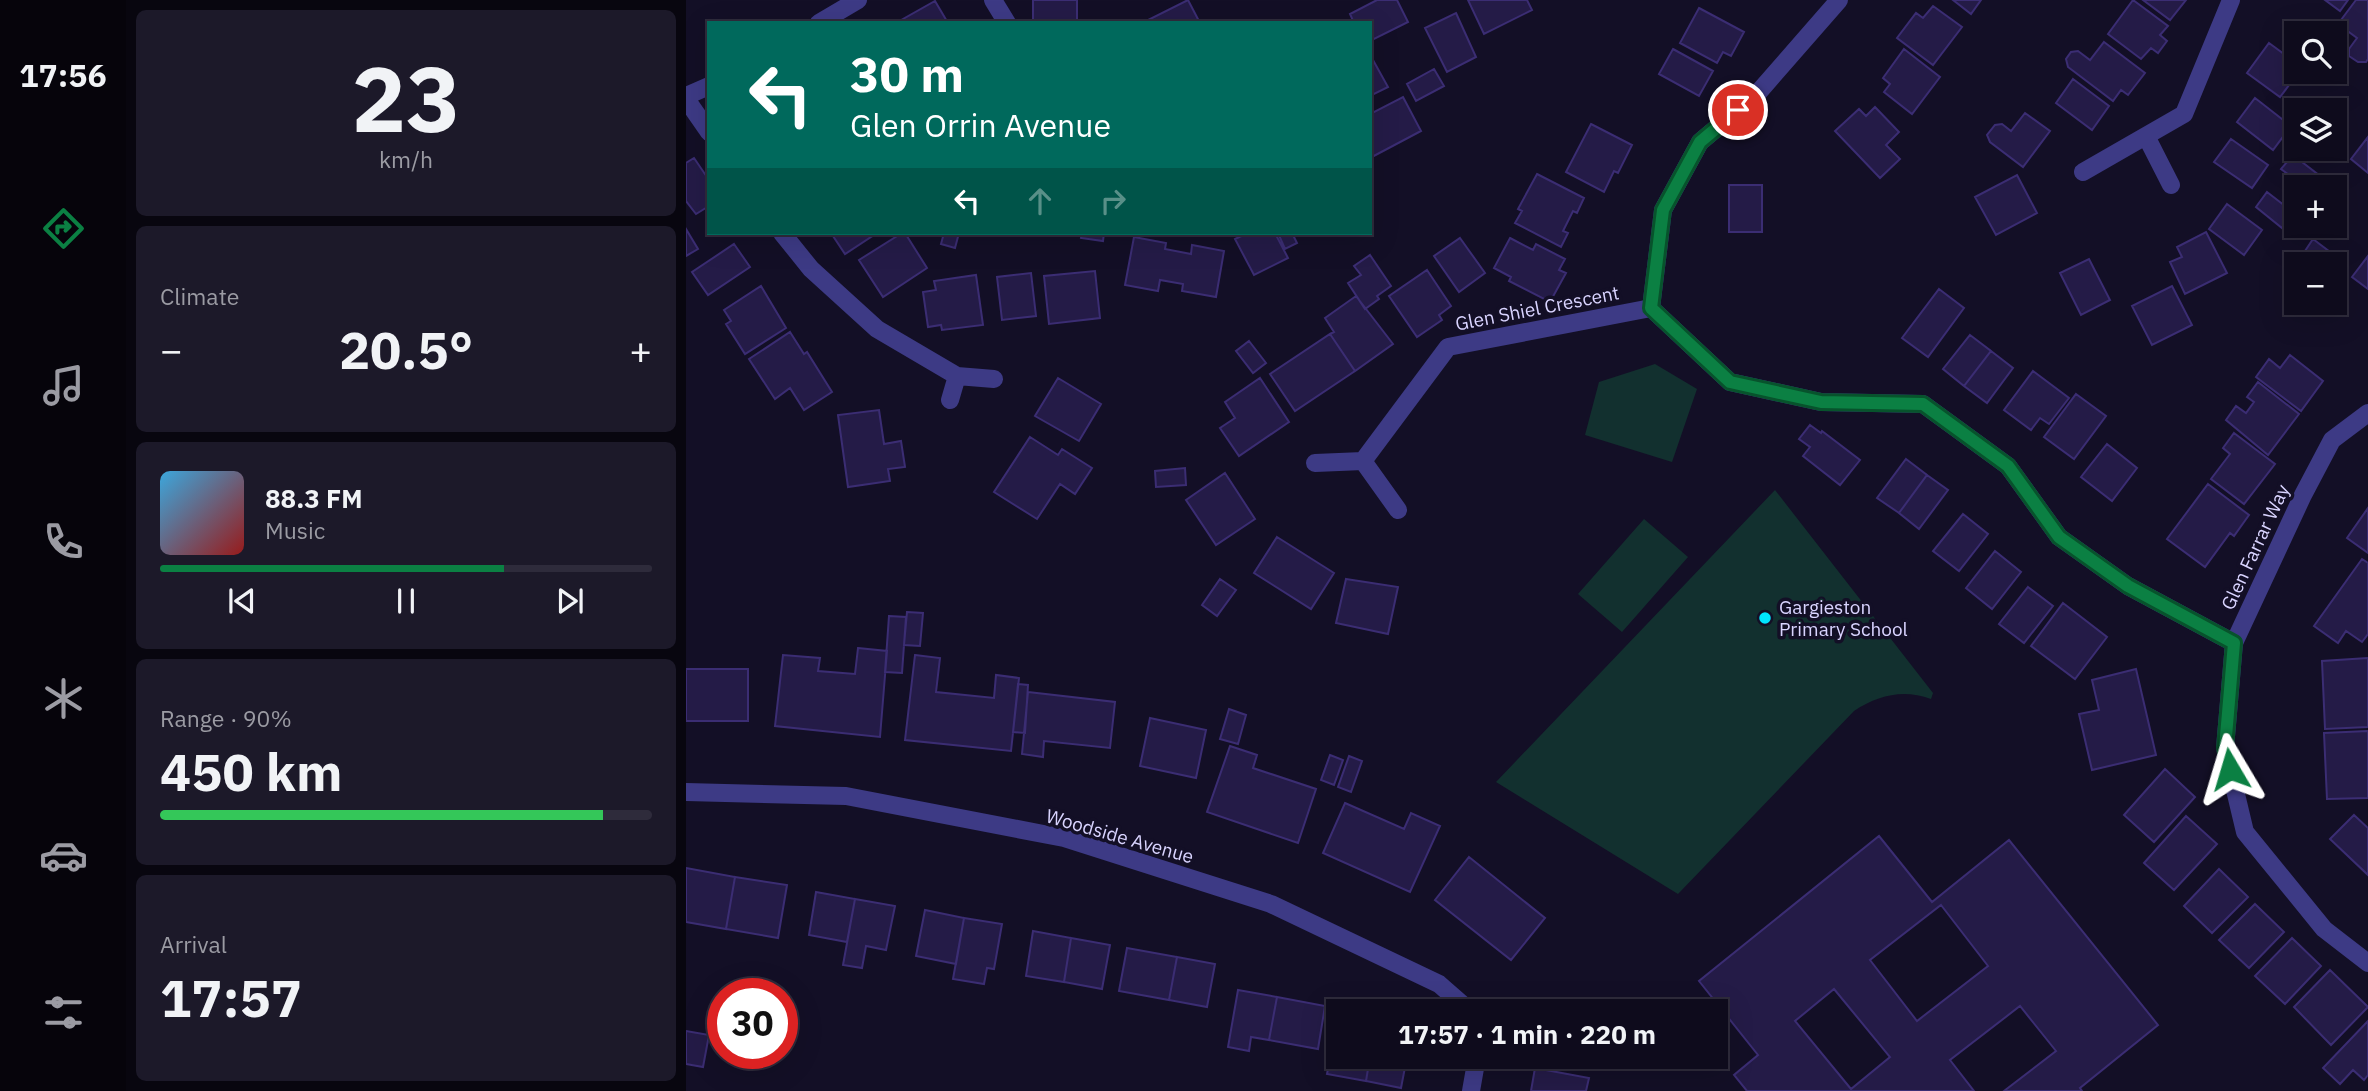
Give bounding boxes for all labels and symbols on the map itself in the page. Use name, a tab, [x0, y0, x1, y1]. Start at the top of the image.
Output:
pin	[1708, 80, 1768, 140]
street label: Glen Shiel Crescent	[1453, 280, 1621, 336]
street label: Glen Farrar Way	[2215, 480, 2295, 614]
place label: Gargieston Primary School	[1779, 595, 1908, 641]
marker: Gargieston Primary School	[1757, 610, 1773, 626]
position arrow	[2193, 732, 2267, 806]
street label: Woodside Avenue	[1043, 803, 1197, 869]
speed limit sign: 30	[707, 978, 798, 1069]

